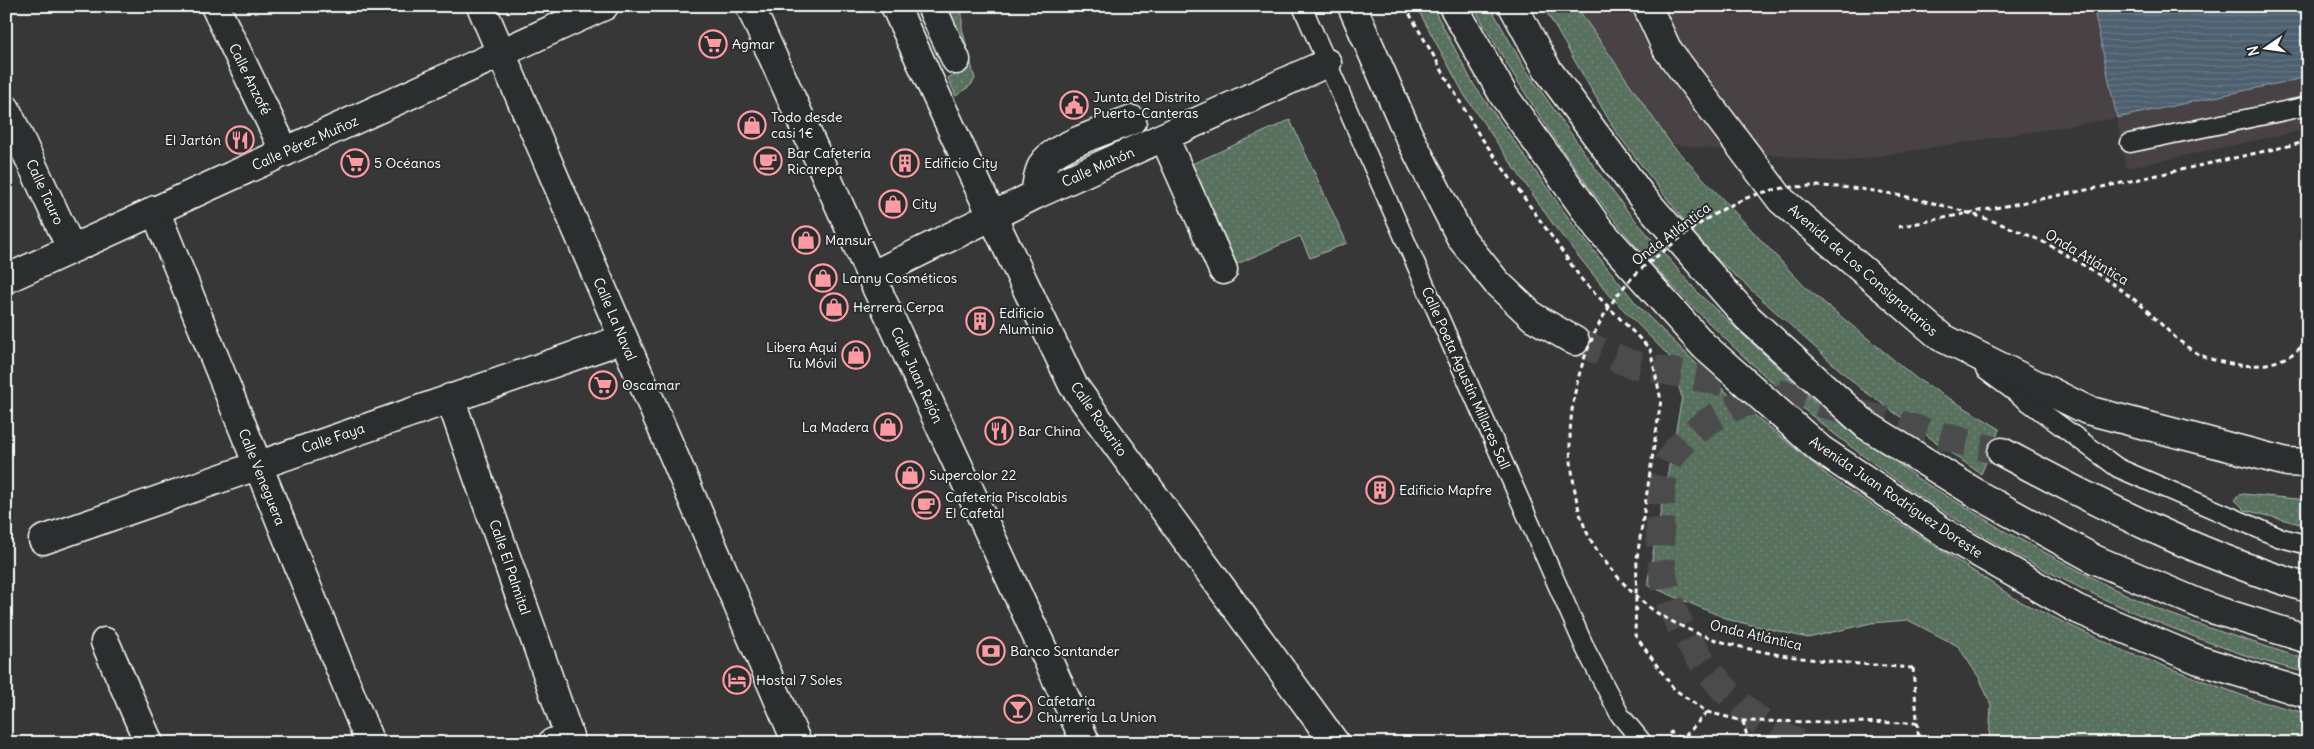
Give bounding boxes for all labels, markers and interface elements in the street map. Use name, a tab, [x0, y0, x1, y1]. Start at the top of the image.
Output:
north arrow	[2242, 22, 2292, 72]
supermarket icon: Agmar	[698, 29, 728, 59]
place label: Agmar	[732, 35, 775, 53]
street label: Calle Anzofé	[225, 40, 275, 118]
text: N	[2243, 44, 2263, 58]
place label: Junta del Distrito Puerto-Canteras	[1093, 88, 1200, 122]
public building icon: Junta del Distrito Puerto-Canteras	[1059, 90, 1089, 120]
place label: Todo desde casi 1€	[771, 108, 843, 142]
shop icon: Todo desde casi 1€	[737, 110, 767, 140]
street label: Calle Pérez Muñoz	[249, 111, 361, 175]
restaurant icon: El Jartón	[225, 125, 255, 155]
place label: El Jartón	[165, 131, 221, 149]
street label: Calle Mahón	[1059, 143, 1137, 191]
place label: Bar Cafetería Ricarepa	[787, 144, 871, 178]
cafe icon: Bar Cafetería Ricarepa	[753, 146, 783, 176]
supermarket icon: 5 Océanos	[340, 148, 370, 178]
building icon: Edificio City	[890, 148, 920, 178]
place label: 5 Océanos	[374, 154, 441, 172]
place label: Edificio City	[924, 154, 998, 172]
street label: Calle Tauro	[22, 156, 68, 228]
shop icon: City	[878, 189, 908, 219]
place label: City	[912, 195, 937, 213]
street label: Onda Atlántica	[1628, 199, 1714, 269]
street label: Avenida de Los Consignatarios	[1785, 200, 1941, 340]
shop icon: Mansur	[791, 225, 821, 255]
street label: Onda Atlántica	[2042, 225, 2132, 289]
place label: Mansur	[825, 231, 873, 249]
shop icon: Lanny Cosméticos	[808, 263, 838, 293]
place label: Lanny Cosméticos	[842, 269, 957, 287]
street label: Calle La Naval	[589, 275, 641, 363]
street label: Calle Poeta Agustín Millares Sall	[1418, 284, 1514, 472]
shop icon: Herrera Cerpa	[819, 292, 849, 322]
place label: Herrera Cerpa	[853, 298, 944, 316]
place label: Edificio Aluminio	[999, 304, 1054, 338]
building icon: Edificio Aluminio	[965, 306, 995, 336]
street label: Calle Juan Rejón	[887, 324, 947, 426]
place label: Libera Aquí Tu Móvil	[766, 338, 837, 372]
shop icon: Libera Aquí Tu Móvil	[841, 340, 871, 370]
supermarket icon: Oscamar	[588, 370, 618, 400]
place label: Oscamar	[622, 376, 680, 394]
street label: Calle Rosarito	[1067, 378, 1131, 460]
shop icon: La Madera	[873, 412, 903, 442]
restaurant icon: Bar China	[984, 416, 1014, 446]
place label: La Madera	[802, 418, 869, 436]
street label: Calle Faya	[299, 419, 367, 457]
place label: Bar China	[1018, 422, 1081, 440]
street label: Calle Veneguera	[234, 426, 290, 528]
street label: Avenida Juan Rodríguez Doreste	[1806, 432, 1986, 562]
shop icon: Supercolor 22	[895, 460, 925, 490]
place label: Supercolor 22	[929, 466, 1017, 484]
building icon: Edificio Mapfre	[1365, 475, 1395, 505]
place label: Edificio Mapfre	[1399, 481, 1492, 499]
place label: Cafetería Piscolabis El Cafetal	[945, 488, 1067, 522]
cafe icon: Cafetería Piscolabis El Cafetal	[911, 490, 941, 520]
street label: Calle El Palmital	[485, 517, 535, 617]
street label: Onda Atlántica	[1708, 616, 1804, 654]
bank icon: Banco Santander	[976, 636, 1006, 666]
place label: Banco Santander	[1010, 642, 1120, 660]
hotel icon: Hostal 7 Soles	[722, 665, 752, 695]
place label: Hostal 7 Soles	[756, 671, 842, 689]
place label: Cafetaria Churreria La Union	[1037, 692, 1157, 726]
bar icon: Cafetaria Churreria La Union	[1003, 694, 1033, 724]

